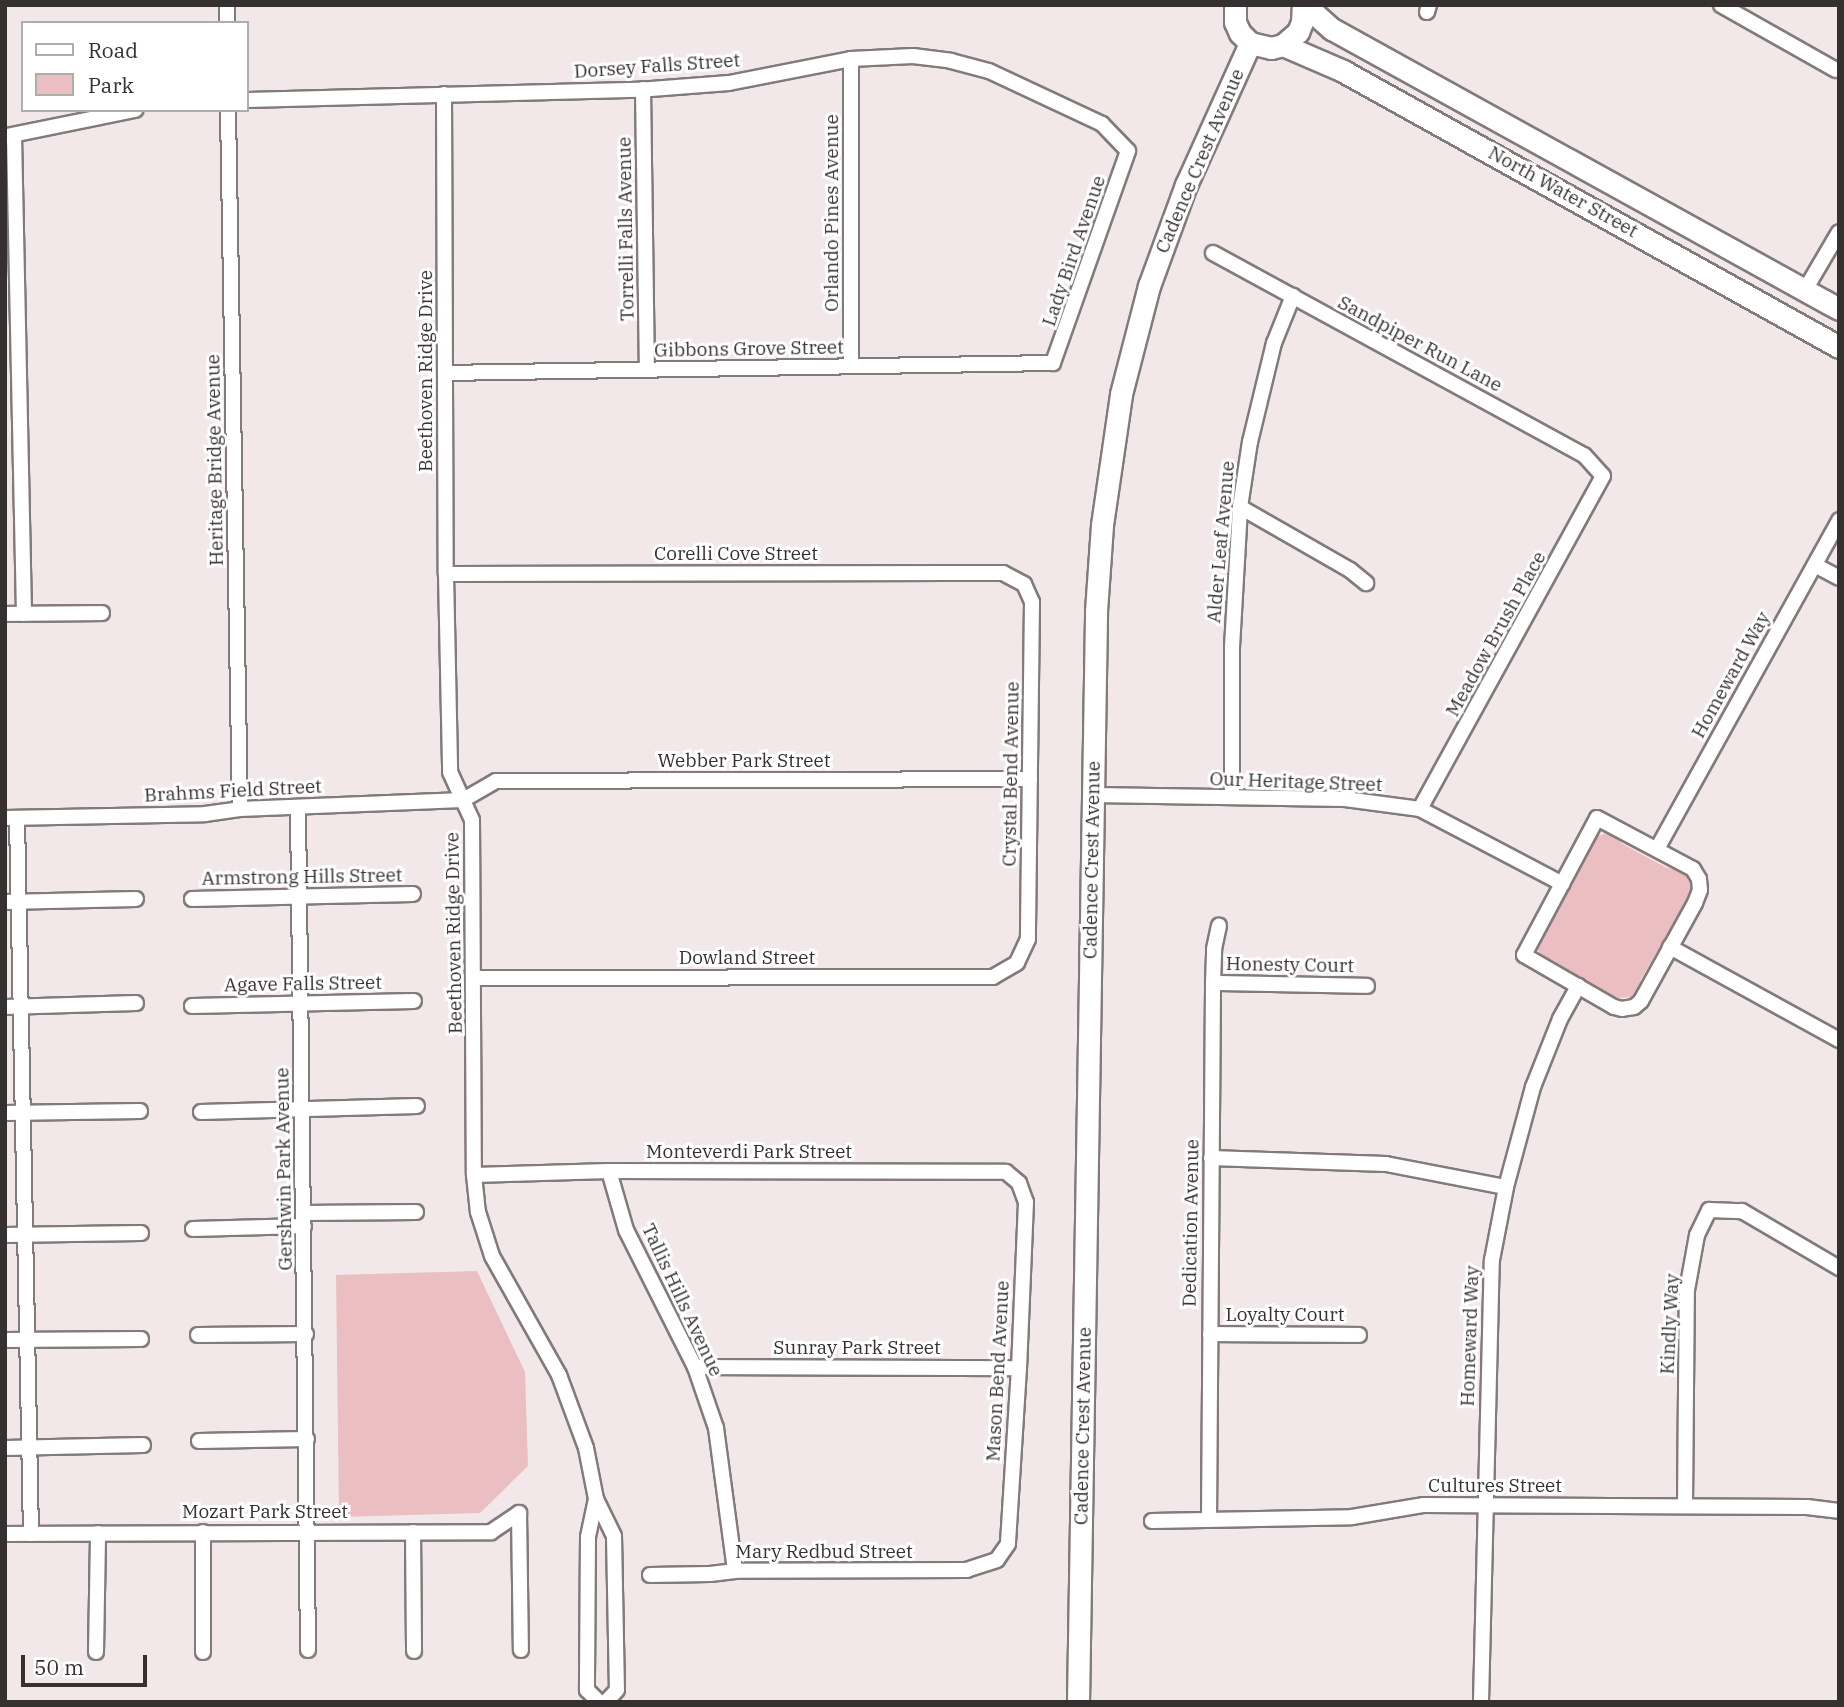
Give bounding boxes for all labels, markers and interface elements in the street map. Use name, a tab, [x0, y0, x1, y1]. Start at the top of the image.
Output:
legend	[21, 21, 248, 112]
text: Road	[88, 36, 138, 64]
street label: Dorsey Falls Street	[573, 49, 741, 83]
street label: Cadence Crest Avenue	[1151, 65, 1249, 257]
text: Park	[88, 71, 134, 99]
street label: Orlando Pines Avenue	[821, 114, 843, 312]
street label: Torrelli Falls Avenue	[613, 137, 639, 321]
street label: North Water Street	[1484, 141, 1642, 243]
street label: Lady Bird Avenue	[1038, 173, 1110, 329]
street label: Beethoven Ridge Drive	[415, 270, 437, 472]
street label: Sandpiper Run Lane	[1334, 291, 1506, 397]
street label: Gibbons Grove Street	[654, 336, 844, 362]
street label: Heritage Bridge Avenue	[202, 354, 228, 566]
street label: Alder Leaf Avenue	[1203, 460, 1239, 624]
street label: Corelli Cove Street	[654, 543, 818, 565]
street label: Meadow Brush Place	[1441, 547, 1551, 721]
street label: Homeward Way	[1687, 608, 1775, 742]
street label: Crystal Bend Avenue	[998, 681, 1024, 867]
street label: Webber Park Street	[658, 750, 830, 772]
street label: Cadence Crest Avenue	[1079, 761, 1105, 959]
street label: Our Heritage Street	[1209, 768, 1383, 796]
street label: Brahms Field Street	[144, 775, 322, 807]
street label: Beethoven Ridge Drive	[441, 832, 467, 1034]
street label: Armstrong Hills Street	[201, 864, 403, 890]
street label: Dowland Street	[679, 947, 815, 969]
street label: Honesty Court	[1226, 952, 1354, 978]
street label: Agave Falls Street	[224, 971, 382, 997]
street label: Gershwin Park Avenue	[271, 1067, 297, 1271]
street label: Dedication Avenue	[1178, 1139, 1204, 1307]
street label: Monteverdi Park Street	[646, 1141, 852, 1163]
street label: Tallis Hills Avenue	[637, 1220, 727, 1380]
street label: Homeward Way	[1456, 1265, 1484, 1407]
street label: Kindly Way	[1656, 1273, 1684, 1375]
street label: Mason Bend Avenue	[982, 1280, 1014, 1462]
street label: Loyalty Court	[1225, 1304, 1345, 1326]
street label: Cadence Crest Avenue	[1070, 1327, 1096, 1525]
street label: Sunray Park Street	[773, 1337, 941, 1359]
street label: Cultures Street	[1428, 1475, 1562, 1497]
street label: Mozart Park Street	[182, 1501, 348, 1523]
street label: Mary Redbud Street	[735, 1541, 913, 1563]
scale bar	[24, 1640, 150, 1684]
text: 50 m	[34, 1653, 84, 1681]

